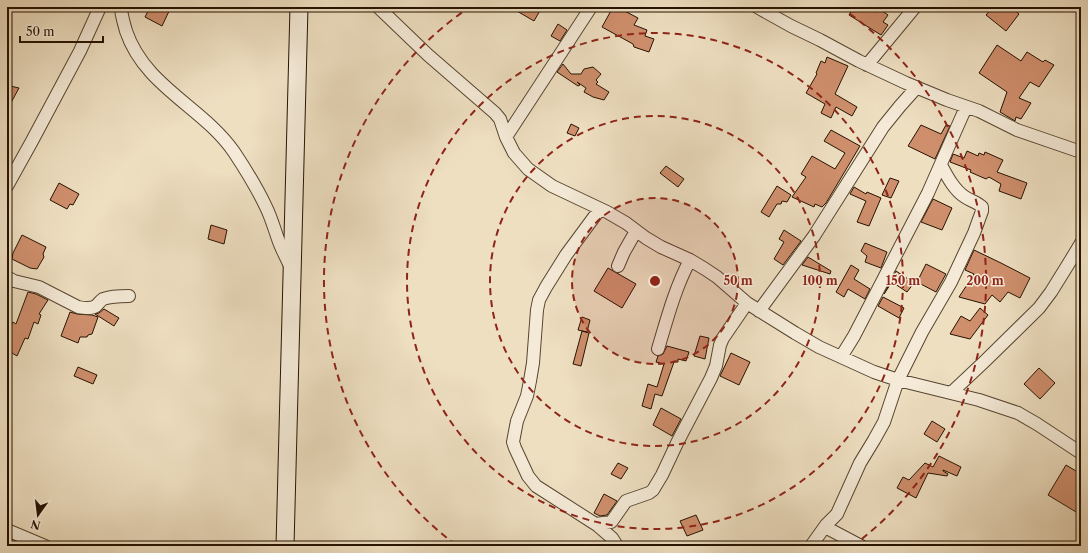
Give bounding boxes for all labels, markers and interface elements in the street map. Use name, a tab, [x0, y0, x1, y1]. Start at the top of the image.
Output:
scale bar	[20, 18, 103, 44]
text: 50 m	[26, 24, 55, 39]
text: 50 m	[723, 273, 753, 288]
text: 100 m	[802, 273, 838, 288]
text: 150 m	[886, 273, 920, 288]
text: 200 m	[966, 273, 1004, 288]
centre of rings	[648, 274, 662, 288]
north arrow	[18, 495, 58, 535]
text: N	[29, 517, 42, 533]

